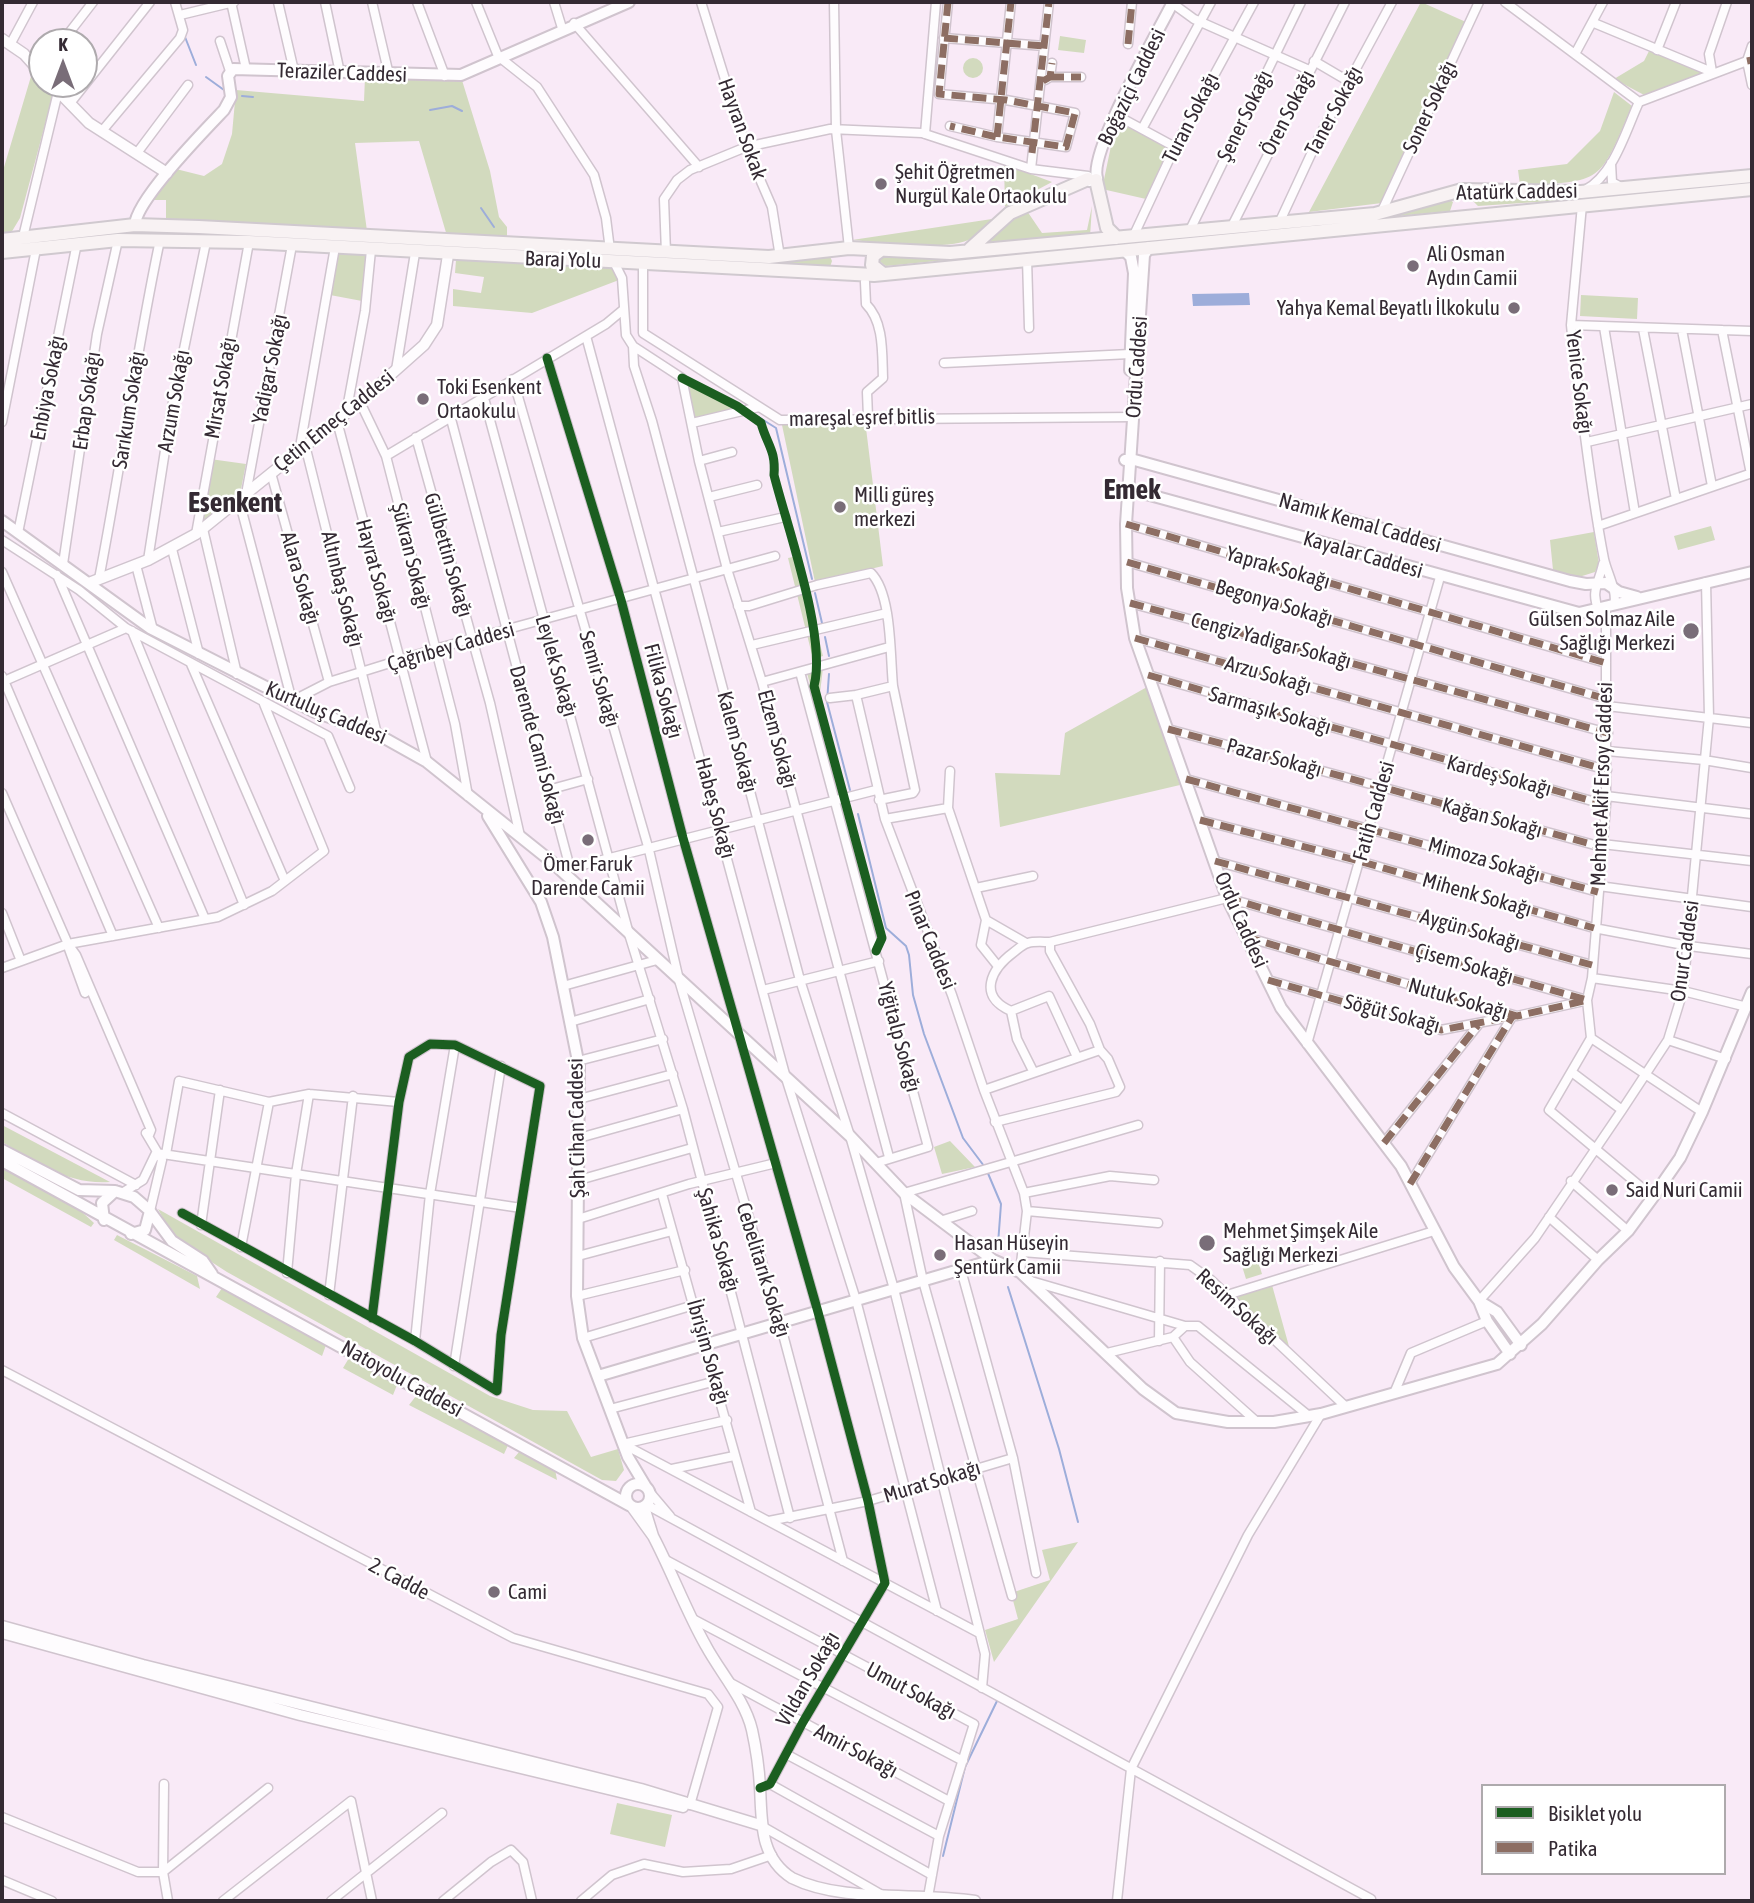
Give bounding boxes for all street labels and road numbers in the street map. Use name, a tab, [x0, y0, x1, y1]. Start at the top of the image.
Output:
street label: Boğaziçi Caddesi	[1093, 24, 1171, 150]
street label: Soner Sokağı	[1398, 57, 1462, 157]
street label: Teraziler Caddesi	[276, 58, 408, 88]
street label: Taner Sokağı	[1300, 62, 1368, 160]
street label: Şener Sokağı	[1212, 66, 1278, 166]
street label: Ören Sokağı	[1256, 66, 1320, 160]
street label: Turan Sokağı	[1157, 68, 1225, 168]
street label: Hayran Sokak	[712, 75, 772, 183]
street label: Atatürk Caddesi	[1456, 178, 1578, 206]
street label: Baraj Yolu	[524, 246, 602, 274]
street label: Yadigar Sokağı	[247, 312, 293, 426]
street label: Ordu Caddesi	[1121, 315, 1153, 419]
street label: Yenice Sokağı	[1560, 329, 1598, 435]
street label: Enbiya Sokağı	[25, 333, 71, 443]
street label: Mirsat Sokağı	[200, 335, 242, 441]
street label: Arzum Sokağı	[153, 348, 195, 454]
street label: Sarıkum Sokağı	[107, 349, 151, 471]
street label: Erbap Sokağı	[68, 350, 106, 452]
street label: Çetin Emeç Caddesi	[269, 365, 399, 477]
street label: mareşal eşref bitlis	[789, 404, 935, 432]
street label: Namık Kemal Caddesi	[1276, 488, 1444, 558]
street label: Gülbettin Sokağı	[418, 490, 478, 620]
street label: Şükran Sokağı	[386, 500, 436, 612]
street label: Hayrat Sokağı	[350, 516, 402, 626]
street label: Kayalar Caddesi	[1300, 526, 1426, 584]
street label: Altınbaş Sokağı	[315, 528, 369, 650]
street label: Alara Sokağı	[275, 529, 325, 627]
street label: Yaprak Sokağı	[1223, 541, 1333, 595]
street label: Begonya Sokağı	[1212, 574, 1336, 632]
street label: Cengiz Yadigar Sokağı	[1188, 607, 1354, 675]
street label: Leylek Sokağı	[529, 612, 583, 720]
street label: Çağrıbey Caddesi	[385, 617, 517, 677]
street label: Semir Sokağı	[573, 628, 625, 730]
street label: Filika Sokağı	[638, 641, 688, 741]
street label: Arzu Sokağı	[1222, 651, 1314, 699]
street label: Darende Cami Sokağı	[504, 663, 570, 827]
street label: Kurtuluş Caddesi	[262, 676, 390, 750]
street label: Mehmet Akif Ersoy Caddesi	[1586, 681, 1618, 887]
street label: Sarmaşık Sokağı	[1206, 682, 1334, 740]
street label: Elzem Sokağı	[752, 687, 802, 791]
street label: Kalem Sokağı	[711, 688, 763, 796]
street label: Pazar Sokağı	[1224, 733, 1324, 783]
street label: Kardeş Sokağı	[1444, 750, 1554, 802]
street label: Habeş Sokağı	[689, 755, 741, 861]
street label: Fatih Caddesi	[1348, 758, 1400, 864]
street label: Kağan Sokağı	[1439, 793, 1545, 843]
street label: Mimoza Sokağı	[1425, 832, 1543, 888]
street label: Mihenk Sokağı	[1419, 867, 1535, 923]
street label: Ordu Caddesi	[1209, 868, 1273, 972]
street label: Pınar Caddesi	[899, 887, 961, 993]
street label: Onur Caddesi	[1665, 898, 1705, 1004]
street label: Aygün Sokağı	[1417, 904, 1523, 956]
street label: Çisem Sokağı	[1412, 938, 1516, 990]
street label: Nutuk Sokağı	[1405, 973, 1511, 1025]
street label: Yiğitalp Sokağı	[872, 979, 926, 1095]
street label: Söğüt Sokağı	[1341, 989, 1443, 1039]
street label: Şah Cihan Caddesi	[563, 1058, 591, 1198]
street label: Şahika Sokağı	[691, 1185, 745, 1295]
street label: Cebelitarık Sokağı	[731, 1200, 795, 1340]
street label: Resim Sokağı	[1191, 1264, 1283, 1350]
street label: İbrişim Sokağı	[681, 1297, 735, 1407]
street label: Natoyolu Caddesi	[337, 1335, 467, 1423]
street label: Murat Sokağı	[880, 1455, 984, 1509]
street label: 2. Cadde	[364, 1553, 434, 1605]
street label: Vildan Sokağı	[771, 1627, 845, 1731]
street label: Umut Sokağı	[862, 1657, 960, 1725]
street label: Amir Sokağı	[810, 1719, 902, 1783]

